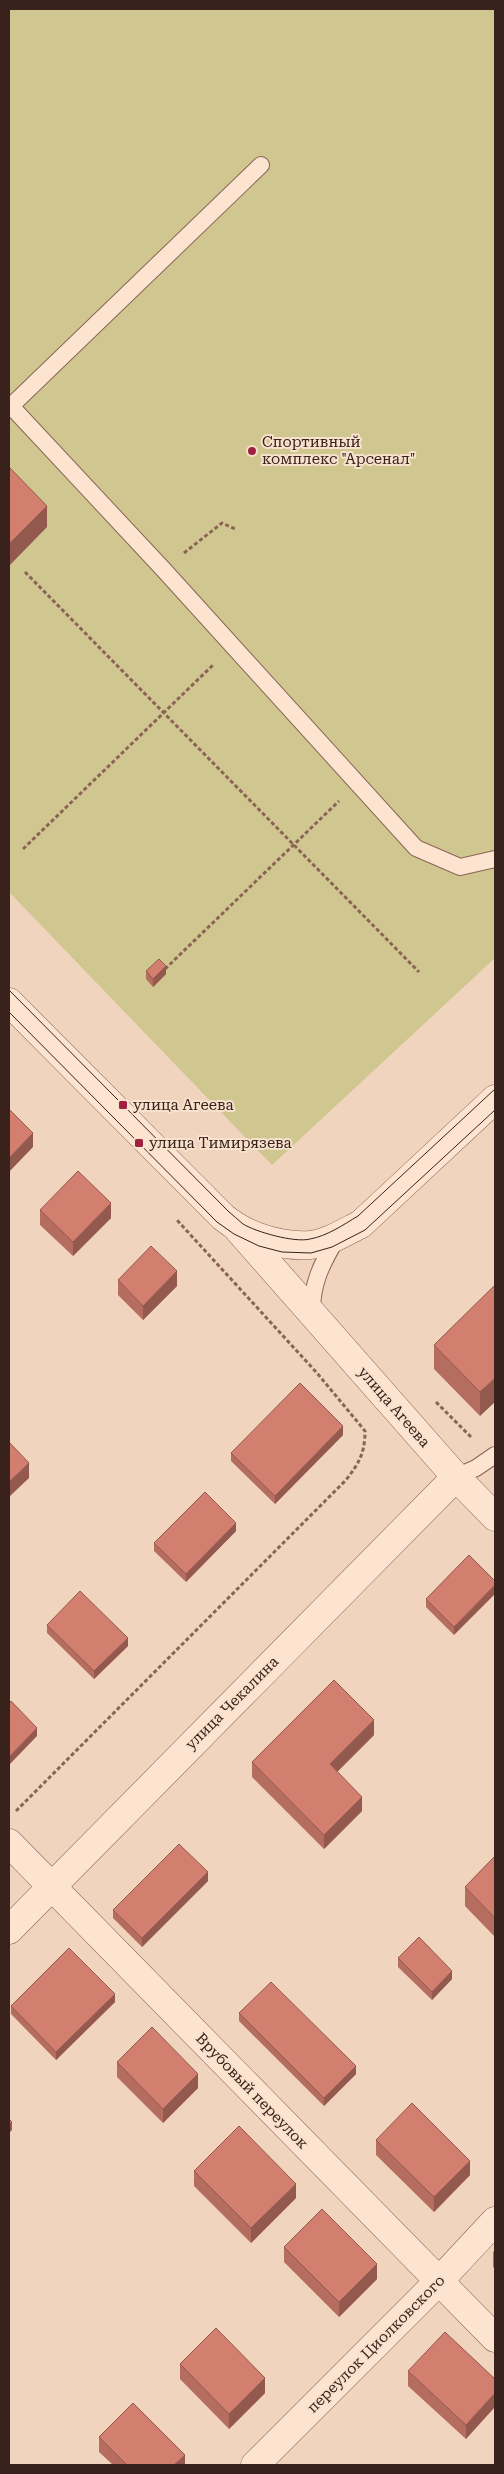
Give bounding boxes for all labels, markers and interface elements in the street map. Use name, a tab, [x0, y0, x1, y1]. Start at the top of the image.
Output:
place label: Спортивный комплекс "Арсенал"	[262, 433, 416, 468]
marker: Спортивный комплекс "Арсенал"	[246, 445, 258, 457]
place label: улица Агеева	[133, 1096, 234, 1114]
marker: улица Агеева	[117, 1099, 129, 1111]
place label: улица Тимирязева	[149, 1134, 292, 1152]
marker: улица Тимирязева	[133, 1137, 145, 1149]
street label: улица Агеева	[354, 1363, 434, 1451]
street label: улица Чекалина	[182, 1653, 282, 1753]
street label: Врубовый переулок	[192, 2029, 312, 2153]
street label: переулок Циолковского	[303, 2271, 449, 2417]

